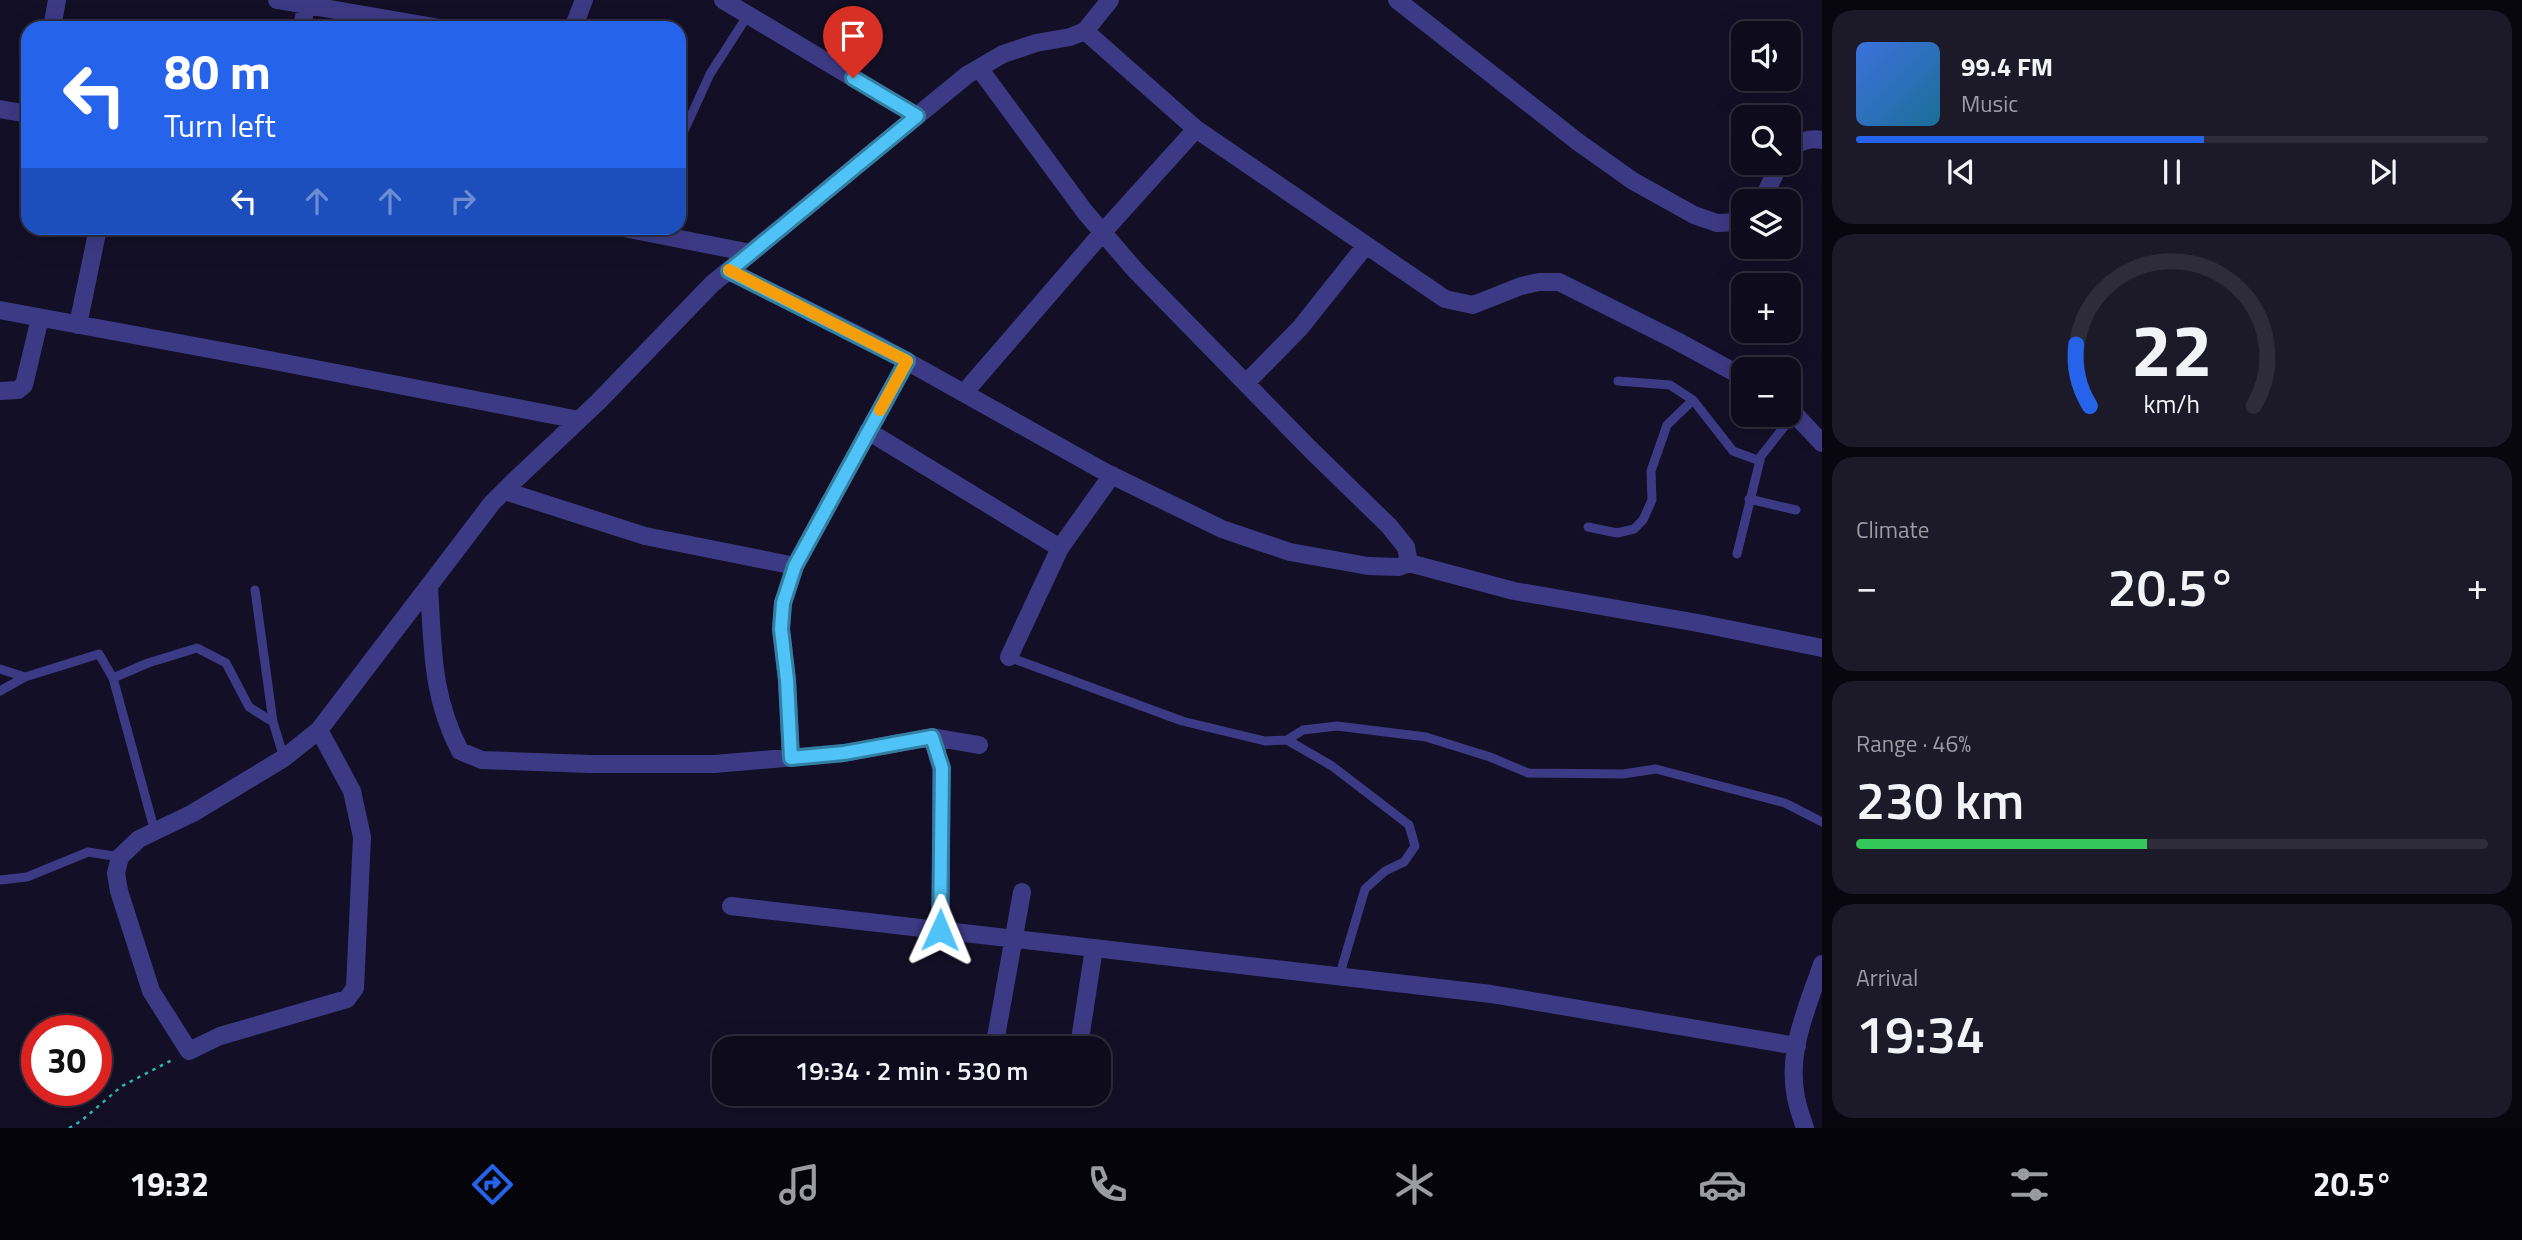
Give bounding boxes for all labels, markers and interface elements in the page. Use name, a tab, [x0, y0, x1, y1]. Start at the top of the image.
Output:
pin	[823, 6, 883, 78]
icon: arrive	[834, 17, 872, 55]
map controls	[1731, 21, 1801, 427]
button: sound	[1731, 21, 1801, 91]
text: 80 m	[164, 33, 271, 108]
text: 99.4 FM	[1961, 47, 2053, 86]
icon: left	[49, 49, 140, 140]
text: Music	[1961, 86, 2018, 121]
text: Turn left	[164, 101, 276, 149]
button: search	[1731, 105, 1801, 175]
icon: previous	[1942, 153, 1980, 191]
icon: pause	[2153, 153, 2191, 191]
icon: next	[2364, 153, 2402, 191]
icon: left	[225, 182, 263, 220]
icon: ahead	[298, 182, 336, 220]
icon: ahead	[371, 182, 409, 220]
icon: right	[444, 182, 482, 220]
button: layers	[1731, 189, 1801, 259]
button: +	[1731, 273, 1801, 343]
text: 22	[2131, 295, 2213, 405]
button: −	[1731, 357, 1801, 427]
text: km/h	[2144, 385, 2200, 423]
text: Climate	[1856, 512, 1929, 547]
text: 20.5°	[2108, 547, 2236, 626]
text: −	[1856, 557, 1877, 615]
text: +	[2467, 557, 2488, 615]
text: Range · 46%	[1856, 726, 1971, 761]
text: 230 km	[1856, 760, 2024, 839]
position arrow	[903, 893, 977, 967]
text: Arrival	[1856, 960, 1918, 995]
text: 19:34	[1856, 994, 1985, 1073]
speed limit sign: 30	[21, 1015, 112, 1106]
text: 19:34 · 2 min · 530 m	[795, 1051, 1028, 1090]
text: 19:32	[129, 1160, 209, 1208]
icon: directions	[468, 1160, 517, 1209]
icon: music	[775, 1160, 824, 1209]
icon: phone	[1083, 1160, 1132, 1209]
icon: climate	[1390, 1160, 1439, 1209]
icon: car	[1698, 1160, 1747, 1209]
icon: filters	[2005, 1160, 2054, 1209]
text: 20.5°	[2313, 1160, 2393, 1208]

